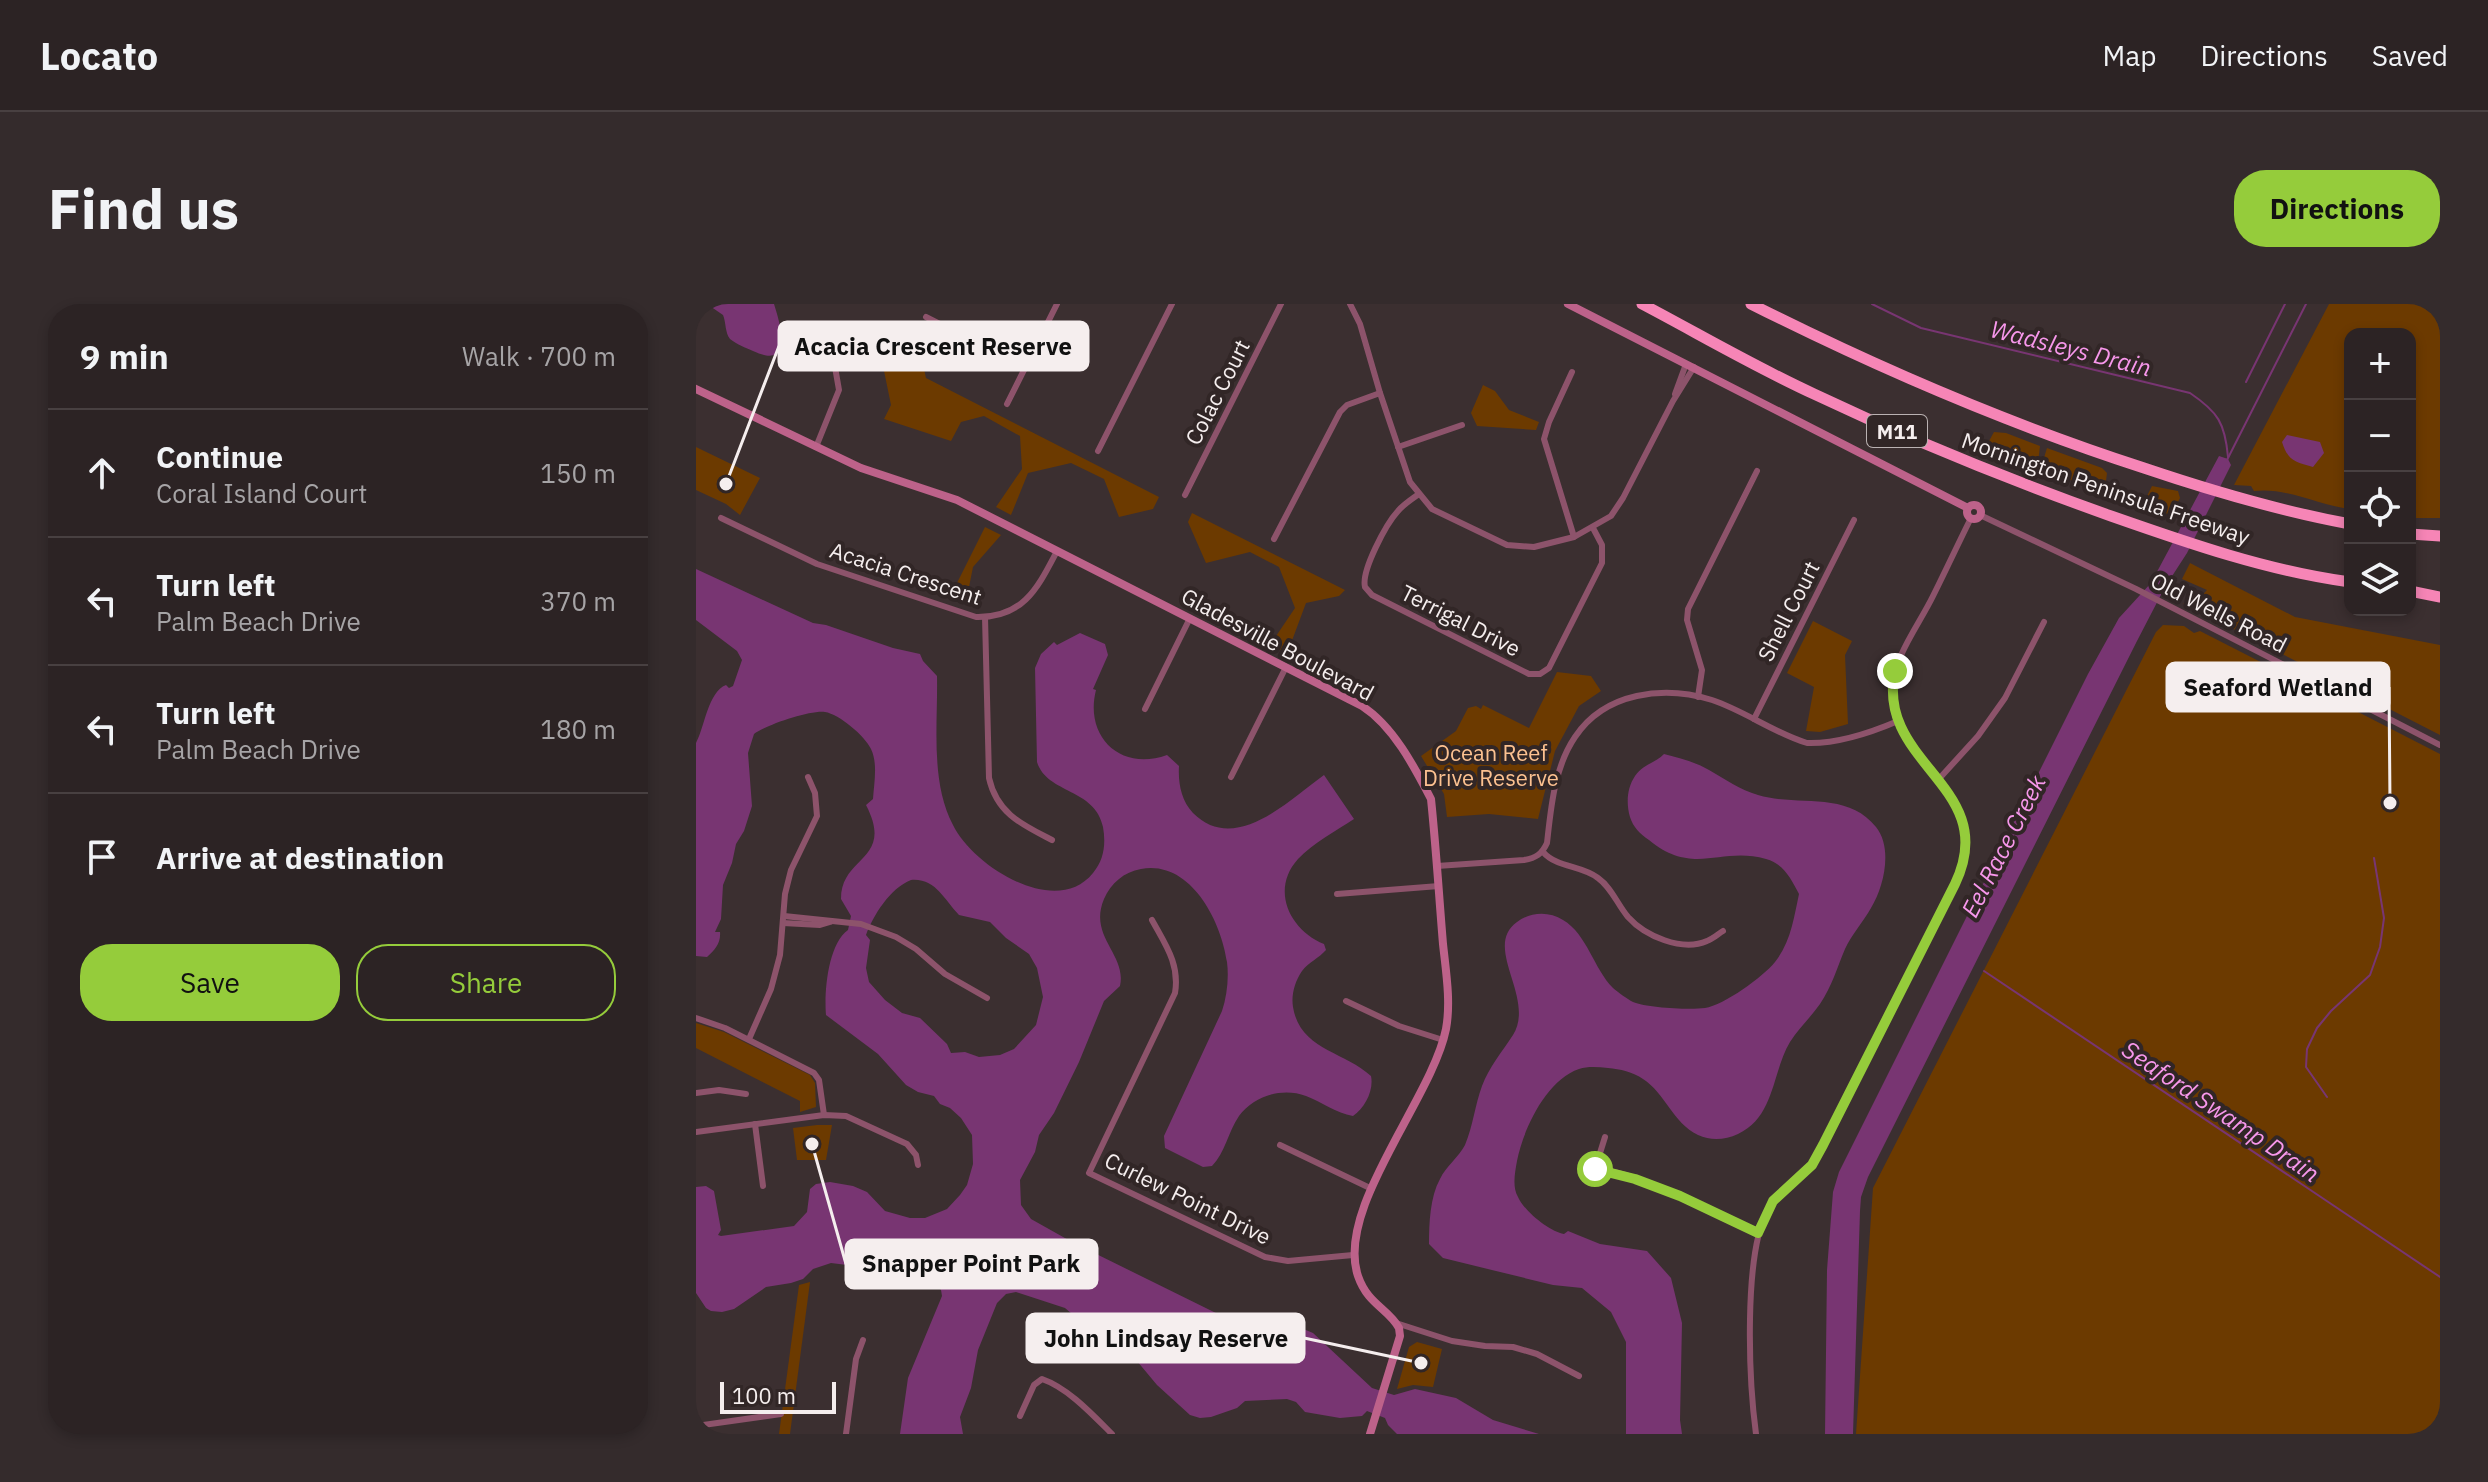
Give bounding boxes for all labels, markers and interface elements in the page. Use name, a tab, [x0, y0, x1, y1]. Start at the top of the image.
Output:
text: Locato	[40, 31, 158, 80]
text: Map	[2102, 37, 2156, 74]
text: Directions	[2200, 37, 2328, 74]
text: Saved	[2372, 37, 2448, 74]
button: Directions	[2234, 170, 2440, 247]
text: Find us	[48, 172, 239, 244]
water label: Wadsleys Drain	[1987, 313, 2155, 383]
callout: Acacia Crescent Reserve	[779, 322, 1088, 370]
map controls	[2344, 328, 2416, 616]
button: +	[2344, 328, 2416, 400]
text: Acacia Crescent Reserve	[794, 330, 1072, 362]
text: 9 min	[80, 334, 169, 378]
street label: Colac Court	[1178, 334, 1256, 450]
text: Walk · 700 m	[462, 339, 616, 373]
button: −	[2344, 400, 2416, 472]
road number: M11	[1867, 415, 1927, 447]
street label: Mornington Peninsula Freeway	[1958, 425, 2254, 551]
text: Continue	[156, 437, 283, 476]
icon: ahead	[80, 451, 124, 495]
text: 150 m	[540, 456, 616, 490]
button: locate	[2344, 472, 2416, 544]
text: Coral Island Court	[156, 476, 367, 510]
street label: Acacia Crescent	[826, 535, 986, 611]
button: layers	[2344, 544, 2416, 616]
street label: Shell Court	[1750, 556, 1826, 666]
text: Turn left	[156, 565, 275, 604]
street label: Old Wells Road	[2146, 565, 2292, 659]
street label: Terrigal Drive	[1396, 577, 1526, 663]
icon: left	[80, 579, 124, 623]
street label: Gladesville Boulevard	[1177, 581, 1379, 707]
text: 370 m	[540, 584, 616, 618]
text: Palm Beach Drive	[156, 604, 361, 638]
route end	[1877, 653, 1913, 689]
callout: Seaford Wetland	[2167, 663, 2389, 711]
text: Seaford Wetland	[2183, 671, 2373, 703]
text: Turn left	[156, 693, 275, 732]
icon: left	[80, 707, 124, 751]
text: 180 m	[540, 712, 616, 746]
text: Palm Beach Drive	[156, 732, 361, 766]
park label: Ocean Reef Drive Reserve	[1423, 738, 1559, 792]
water label: Eel Race Creek	[1953, 769, 2053, 922]
icon: arrive	[80, 835, 124, 879]
text: Arrive at destination	[156, 838, 444, 877]
button: Save	[80, 944, 340, 1021]
button: Share	[356, 944, 616, 1021]
water label: Seaford Swamp Drain	[2116, 1033, 2326, 1189]
street label: Curlew Point Drive	[1100, 1145, 1276, 1251]
route start	[1577, 1151, 1613, 1187]
callout: Snapper Point Park	[846, 1240, 1097, 1288]
text: Snapper Point Park	[862, 1247, 1080, 1279]
callout: John Lindsay Reserve	[1027, 1314, 1304, 1362]
text: John Lindsay Reserve	[1044, 1322, 1288, 1354]
scale bar	[720, 1378, 836, 1414]
text: 100 m	[732, 1381, 796, 1410]

